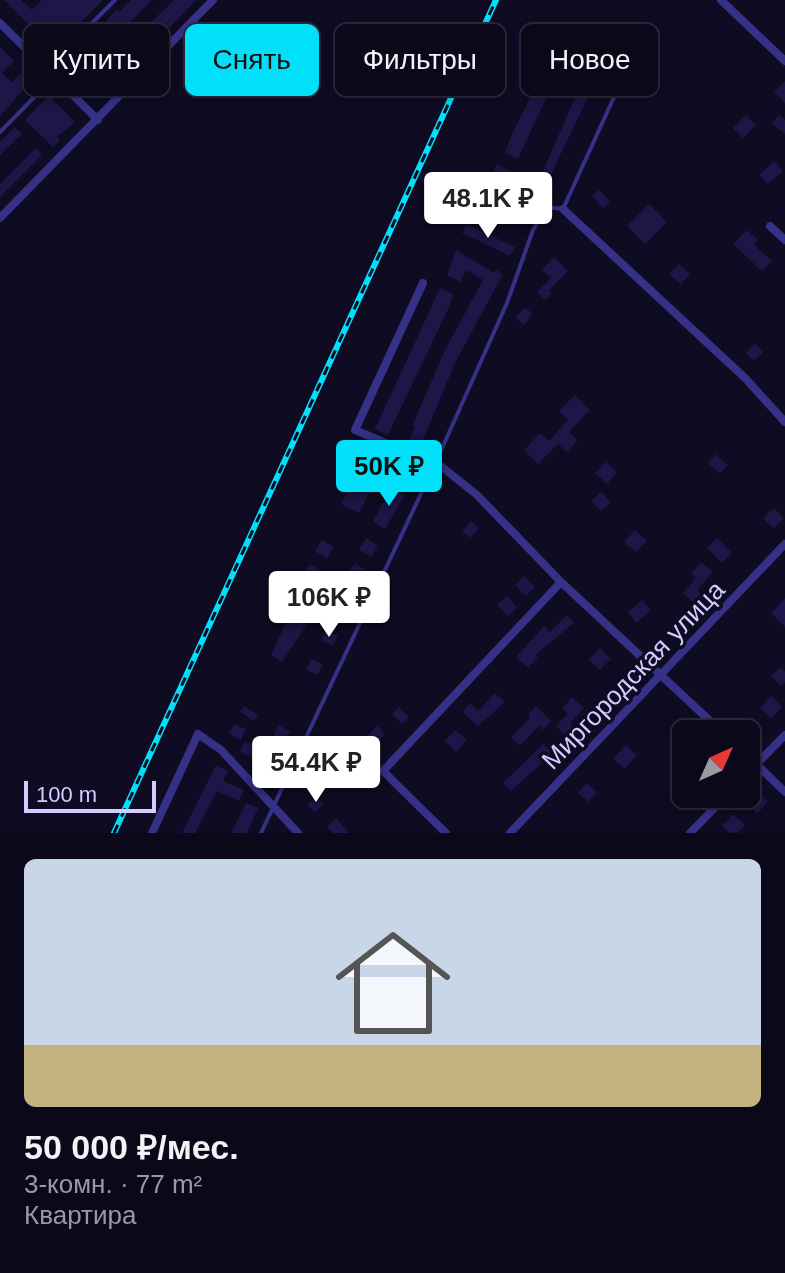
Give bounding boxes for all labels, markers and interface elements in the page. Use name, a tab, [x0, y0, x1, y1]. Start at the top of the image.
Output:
chip: Купить	[24, 24, 169, 96]
chip: Снять	[185, 24, 319, 96]
chip: Фильтры	[335, 24, 505, 96]
chip: Новое	[521, 24, 658, 96]
pin: 48.1K ₽	[414, 172, 562, 240]
text: 48.1K ₽	[442, 183, 534, 213]
pin: 50K ₽	[333, 440, 445, 508]
text: 50K ₽	[354, 451, 424, 481]
pin: 106K ₽	[264, 571, 394, 639]
street label: Миргородская улица	[535, 574, 731, 775]
text: 106K ₽	[287, 582, 371, 612]
north arrow	[672, 720, 760, 808]
map controls	[672, 720, 760, 808]
pin: 54.4K ₽	[242, 736, 390, 804]
text: 54.4K ₽	[270, 747, 362, 777]
scale bar	[24, 777, 156, 813]
text: 100 m	[36, 782, 97, 807]
icon: home	[321, 911, 465, 1055]
text: 50 000 ₽/мес.	[24, 1128, 239, 1166]
text: 3-комн. · 77 m²	[24, 1169, 202, 1199]
text: Квартира	[24, 1200, 136, 1230]

